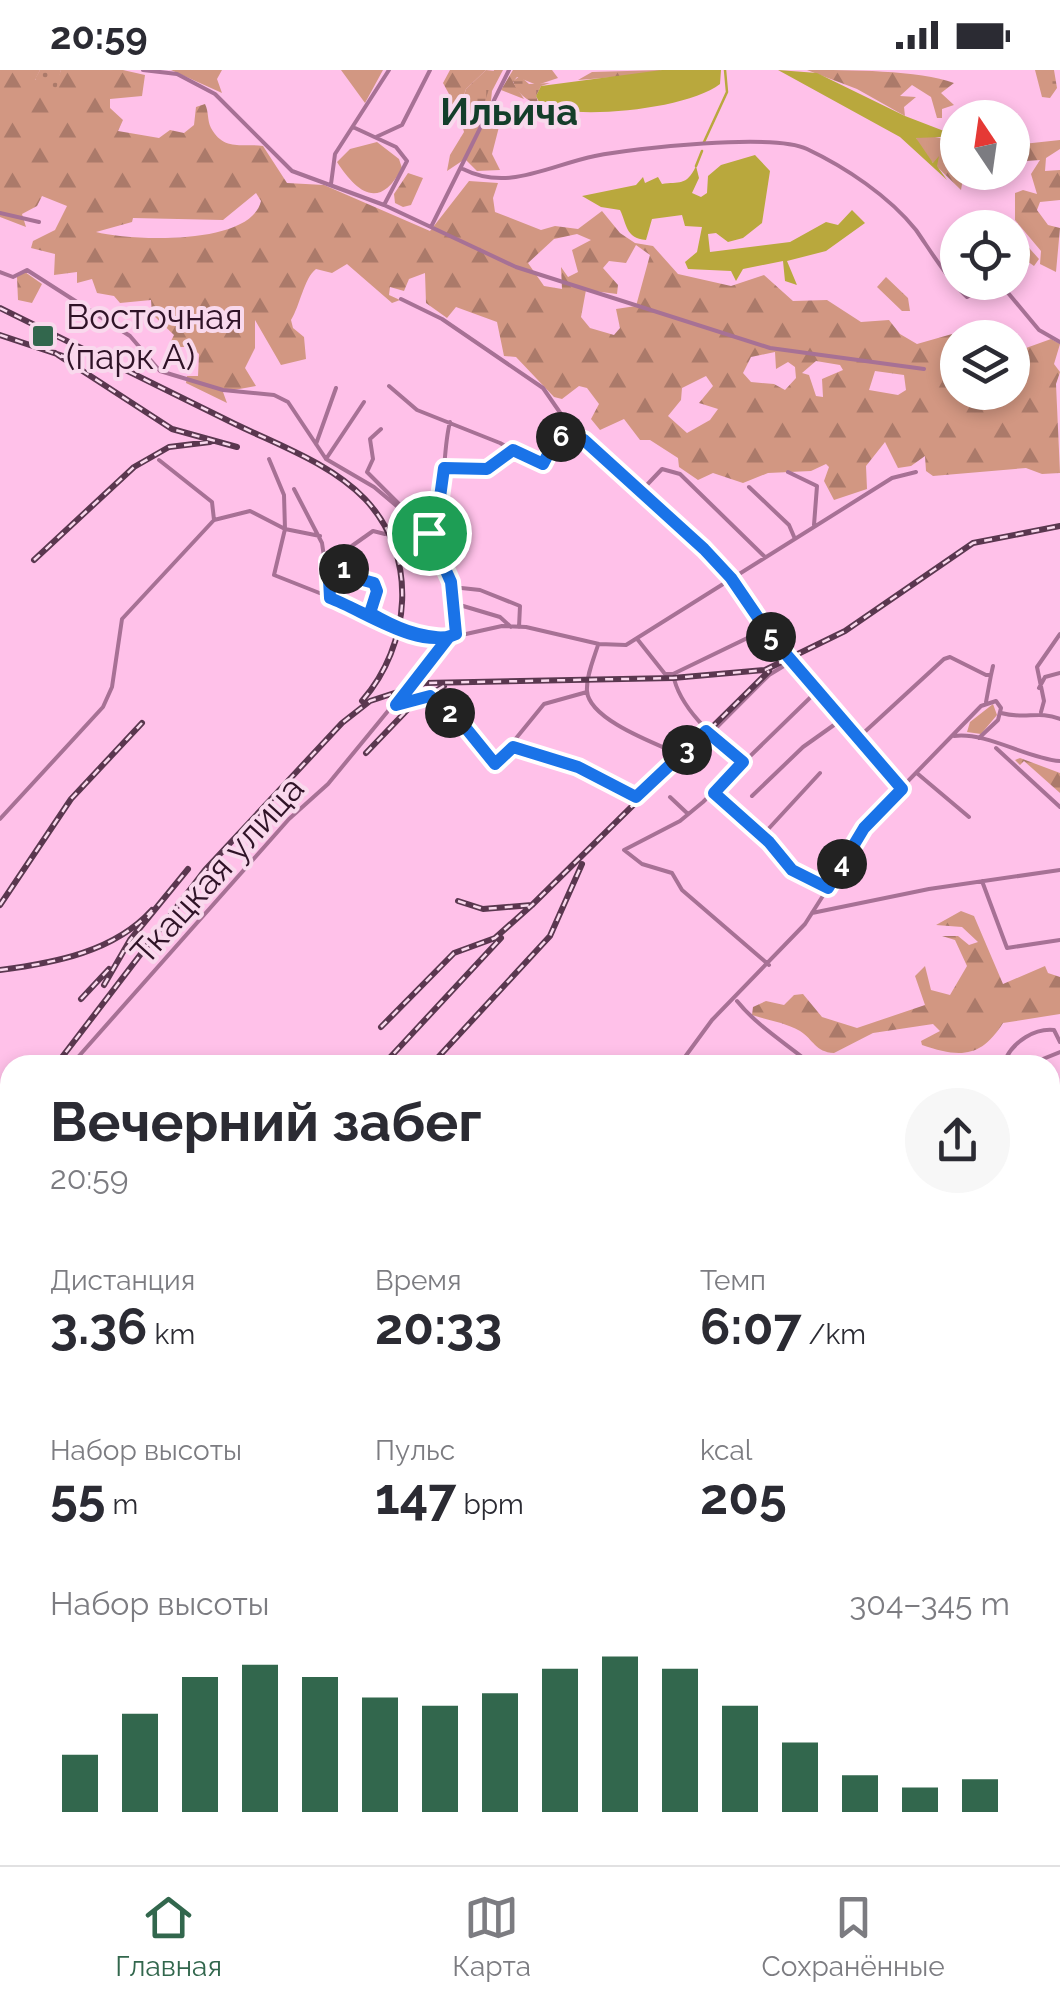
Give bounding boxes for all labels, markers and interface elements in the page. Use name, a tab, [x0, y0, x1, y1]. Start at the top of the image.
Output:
text: 20:59	[50, 13, 148, 58]
district label: Ильича	[440, 89, 578, 134]
north arrow	[940, 100, 1030, 190]
map controls	[940, 100, 1030, 410]
button: locate	[940, 210, 1030, 300]
place label: Восточная (парк А)	[66, 296, 243, 377]
button: layers	[940, 320, 1030, 410]
marker: Восточная (парк А)	[30, 323, 56, 349]
pin: 6	[536, 412, 586, 462]
text: 6	[553, 420, 570, 453]
pin	[387, 491, 472, 576]
icon: arrive	[402, 506, 457, 561]
pin: 1	[319, 544, 369, 594]
text: 1	[337, 552, 351, 585]
pin: 5	[746, 612, 796, 662]
text: 5	[763, 620, 779, 653]
pin: 2	[425, 688, 475, 738]
text: 2	[442, 696, 458, 729]
pin: 3	[662, 725, 712, 775]
text: 3	[679, 733, 695, 766]
street label: Ткацкая улица	[122, 768, 312, 972]
pin: 4	[817, 839, 867, 889]
text: 4	[834, 847, 850, 880]
button: share	[905, 1088, 1010, 1193]
text: Вечерний забег	[50, 1089, 481, 1154]
text: 20:59	[50, 1159, 128, 1196]
text: Дистанция	[50, 1264, 195, 1297]
text: Время	[375, 1264, 462, 1297]
text: Темп	[700, 1264, 766, 1297]
text: 3.36	[50, 1297, 147, 1356]
text: 20:33	[375, 1297, 502, 1356]
text: 6:07	[700, 1297, 801, 1356]
text: km	[147, 1318, 195, 1351]
text: /km	[801, 1318, 866, 1351]
text: Набор высоты	[50, 1434, 242, 1467]
text: Пульс	[375, 1434, 455, 1467]
text: kcal	[700, 1434, 752, 1467]
text: 55	[50, 1467, 105, 1526]
text: 147	[375, 1467, 456, 1526]
text: 205	[700, 1467, 787, 1526]
text: m	[105, 1488, 138, 1521]
text: bpm	[456, 1488, 524, 1521]
text: Набор высоты	[50, 1585, 270, 1622]
text: 304–345 m	[849, 1585, 1010, 1622]
tab: Главная	[115, 1890, 222, 1983]
tab: Карта	[452, 1890, 531, 1983]
tab: Сохранённые	[761, 1890, 945, 1983]

